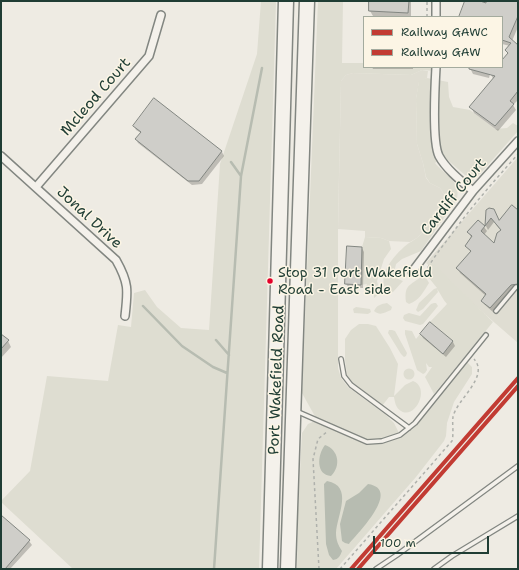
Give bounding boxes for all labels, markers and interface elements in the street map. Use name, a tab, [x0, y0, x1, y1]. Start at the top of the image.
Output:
legend	[363, 16, 503, 68]
text: Railway GAWC	[401, 24, 488, 40]
text: Railway GAW	[401, 44, 481, 60]
street label: Mcleod Court	[57, 54, 135, 140]
street label: Cardiff Court	[417, 155, 491, 239]
street label: Jonal Drive	[53, 183, 125, 253]
place label: Stop 31 Port Wakefield Road - East side	[278, 265, 432, 298]
marker: Stop 31 Port Wakefield Road - East side	[265, 276, 275, 286]
street label: Port Wakefield Road	[265, 305, 289, 455]
scale bar	[375, 528, 491, 554]
text: 100 m	[380, 535, 416, 551]

